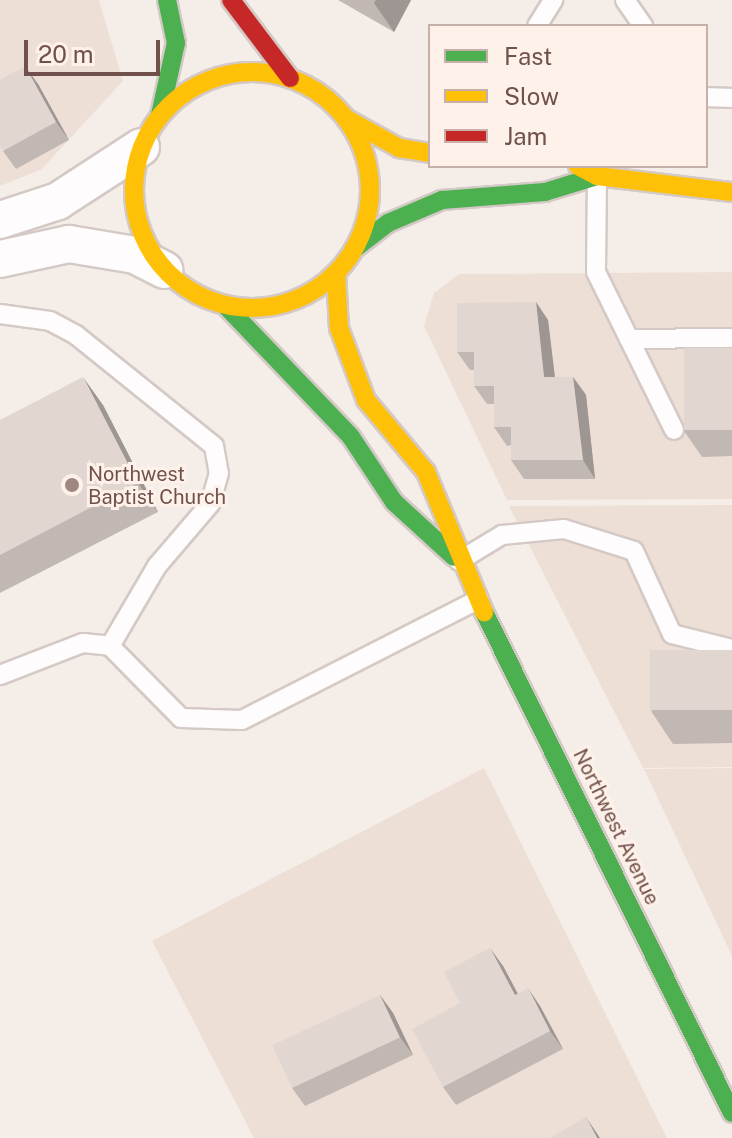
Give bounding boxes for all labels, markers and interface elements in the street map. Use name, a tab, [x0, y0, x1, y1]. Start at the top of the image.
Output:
scale bar	[28, 24, 164, 74]
legend	[428, 24, 708, 168]
text: 20 m	[38, 40, 94, 68]
text: Fast	[504, 42, 552, 70]
text: Slow	[504, 82, 559, 110]
text: Jam	[504, 122, 547, 150]
place label: Northwest Baptist Church	[88, 462, 226, 509]
marker: Northwest Baptist Church	[63, 476, 81, 494]
street label: Northwest Avenue	[568, 745, 664, 909]

